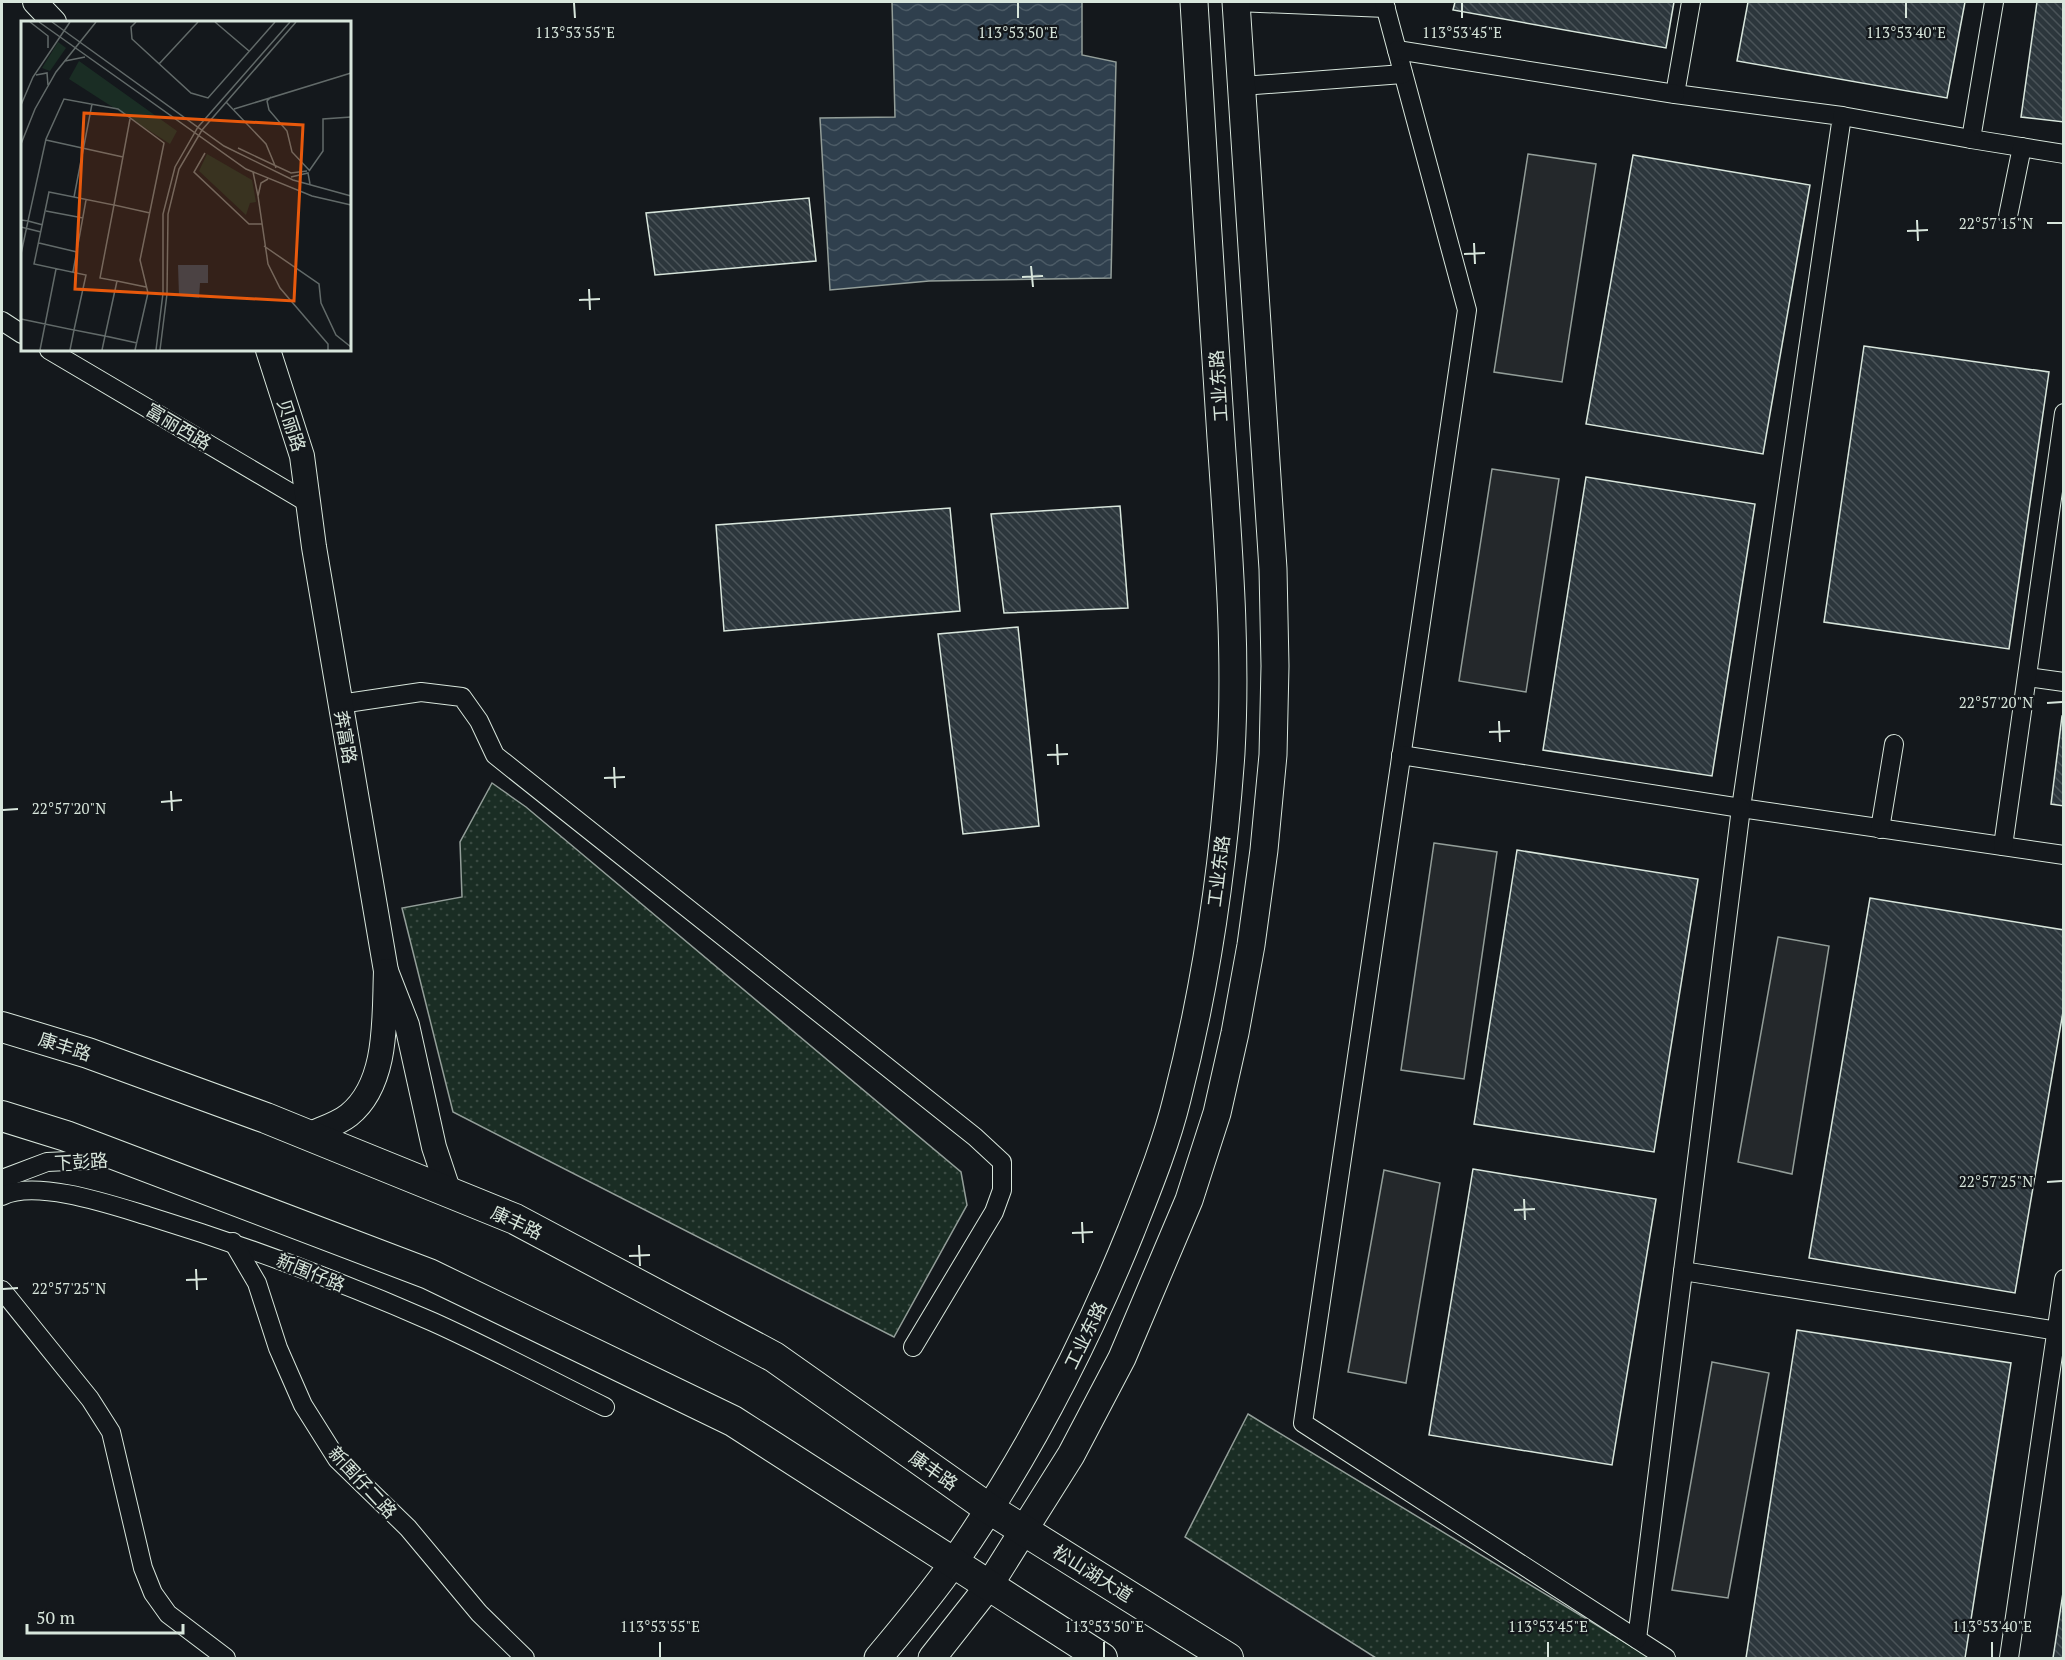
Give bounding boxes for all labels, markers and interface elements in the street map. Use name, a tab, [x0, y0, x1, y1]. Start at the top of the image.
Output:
inset map	[21, 21, 351, 351]
text: 113°53'55"E	[535, 22, 615, 42]
text: 113°53'50"E	[978, 22, 1058, 42]
text: 113°53'45"E	[1422, 22, 1502, 42]
text: 113°53'40"E	[1866, 22, 1946, 42]
text: 22°57'15"N	[1959, 213, 2033, 233]
street label: 工业东路	[1204, 349, 1232, 423]
street label: 贝丽路	[272, 396, 312, 454]
street label: 富丽西路	[142, 397, 216, 455]
text: 22°57'20"N	[1959, 692, 2033, 712]
street label: 奔富路	[329, 708, 363, 766]
text: 22°57'20"N	[32, 798, 106, 818]
street label: 工业东路	[1202, 834, 1234, 908]
street label: 康丰路	[36, 1026, 94, 1066]
street label: 下彭路	[53, 1148, 109, 1174]
text: 22°57'25"N	[1959, 1171, 2033, 1191]
street label: 康丰路	[487, 1200, 547, 1244]
street label: 新围仔路	[273, 1247, 349, 1297]
text: 22°57'25"N	[32, 1278, 106, 1298]
street label: 工业东路	[1058, 1297, 1112, 1373]
street label: 新围仔二路	[324, 1441, 402, 1523]
street label: 康丰路	[905, 1445, 963, 1495]
street label: 松山湖大道	[1048, 1539, 1138, 1607]
scale bar	[27, 1597, 183, 1635]
text: 50 m	[36, 1605, 76, 1629]
text: 113°53'55"E	[620, 1616, 700, 1636]
text: 113°53'50"E	[1064, 1616, 1144, 1636]
text: 113°53'45"E	[1508, 1616, 1588, 1636]
text: 113°53'40"E	[1952, 1616, 2032, 1636]

